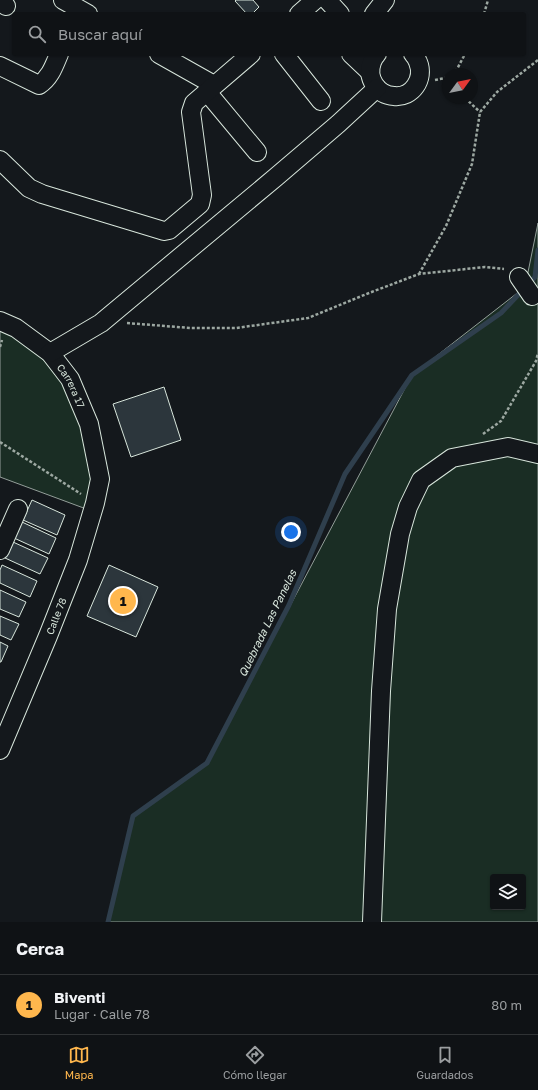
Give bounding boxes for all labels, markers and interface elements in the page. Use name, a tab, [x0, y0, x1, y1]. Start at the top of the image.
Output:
search box	[12, 12, 526, 56]
icon: search	[26, 23, 48, 45]
text: Buscar aquí	[58, 25, 142, 43]
north arrow	[442, 68, 478, 104]
street label: Carrera 17	[55, 361, 87, 410]
your location	[281, 522, 301, 542]
water label: Quebrada Las Panelas	[235, 566, 299, 679]
pin: 1	[110, 586, 136, 616]
street label: Calle 78	[44, 596, 68, 636]
map controls	[490, 874, 526, 910]
button: layers	[490, 874, 526, 910]
text: Cerca	[16, 938, 64, 959]
text: Biventi	[54, 988, 105, 1006]
text: 1	[26, 997, 32, 1013]
text: 80 m	[491, 997, 522, 1013]
text: Lugar · Calle 78	[54, 1006, 150, 1022]
tab: Mapa	[65, 1044, 93, 1081]
tab: Cómo llegar	[223, 1044, 287, 1081]
tab: Guardados	[416, 1044, 473, 1081]

